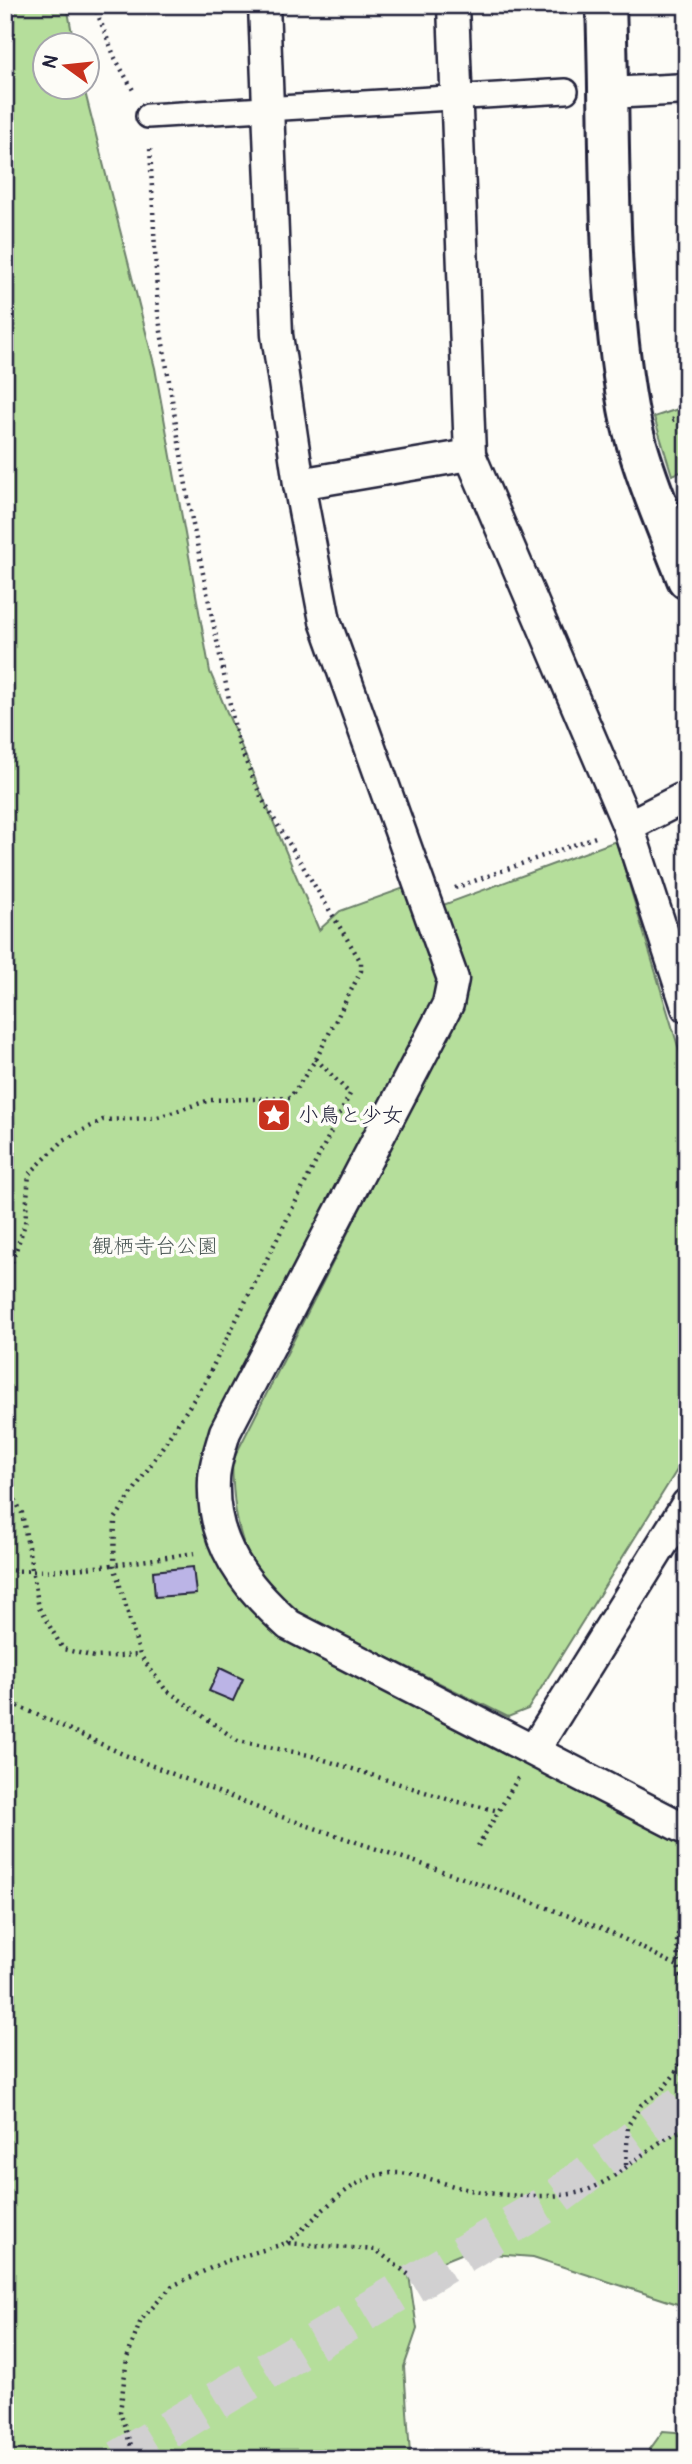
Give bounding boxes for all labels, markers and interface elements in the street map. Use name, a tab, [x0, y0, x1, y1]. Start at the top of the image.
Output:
north arrow	[32, 32, 102, 102]
text: N	[37, 52, 64, 71]
place icon: 小鳥と少女	[255, 1096, 293, 1134]
place label: 小鳥と少女	[298, 1102, 403, 1129]
park label: 観栖寺台公園	[92, 1233, 218, 1260]

